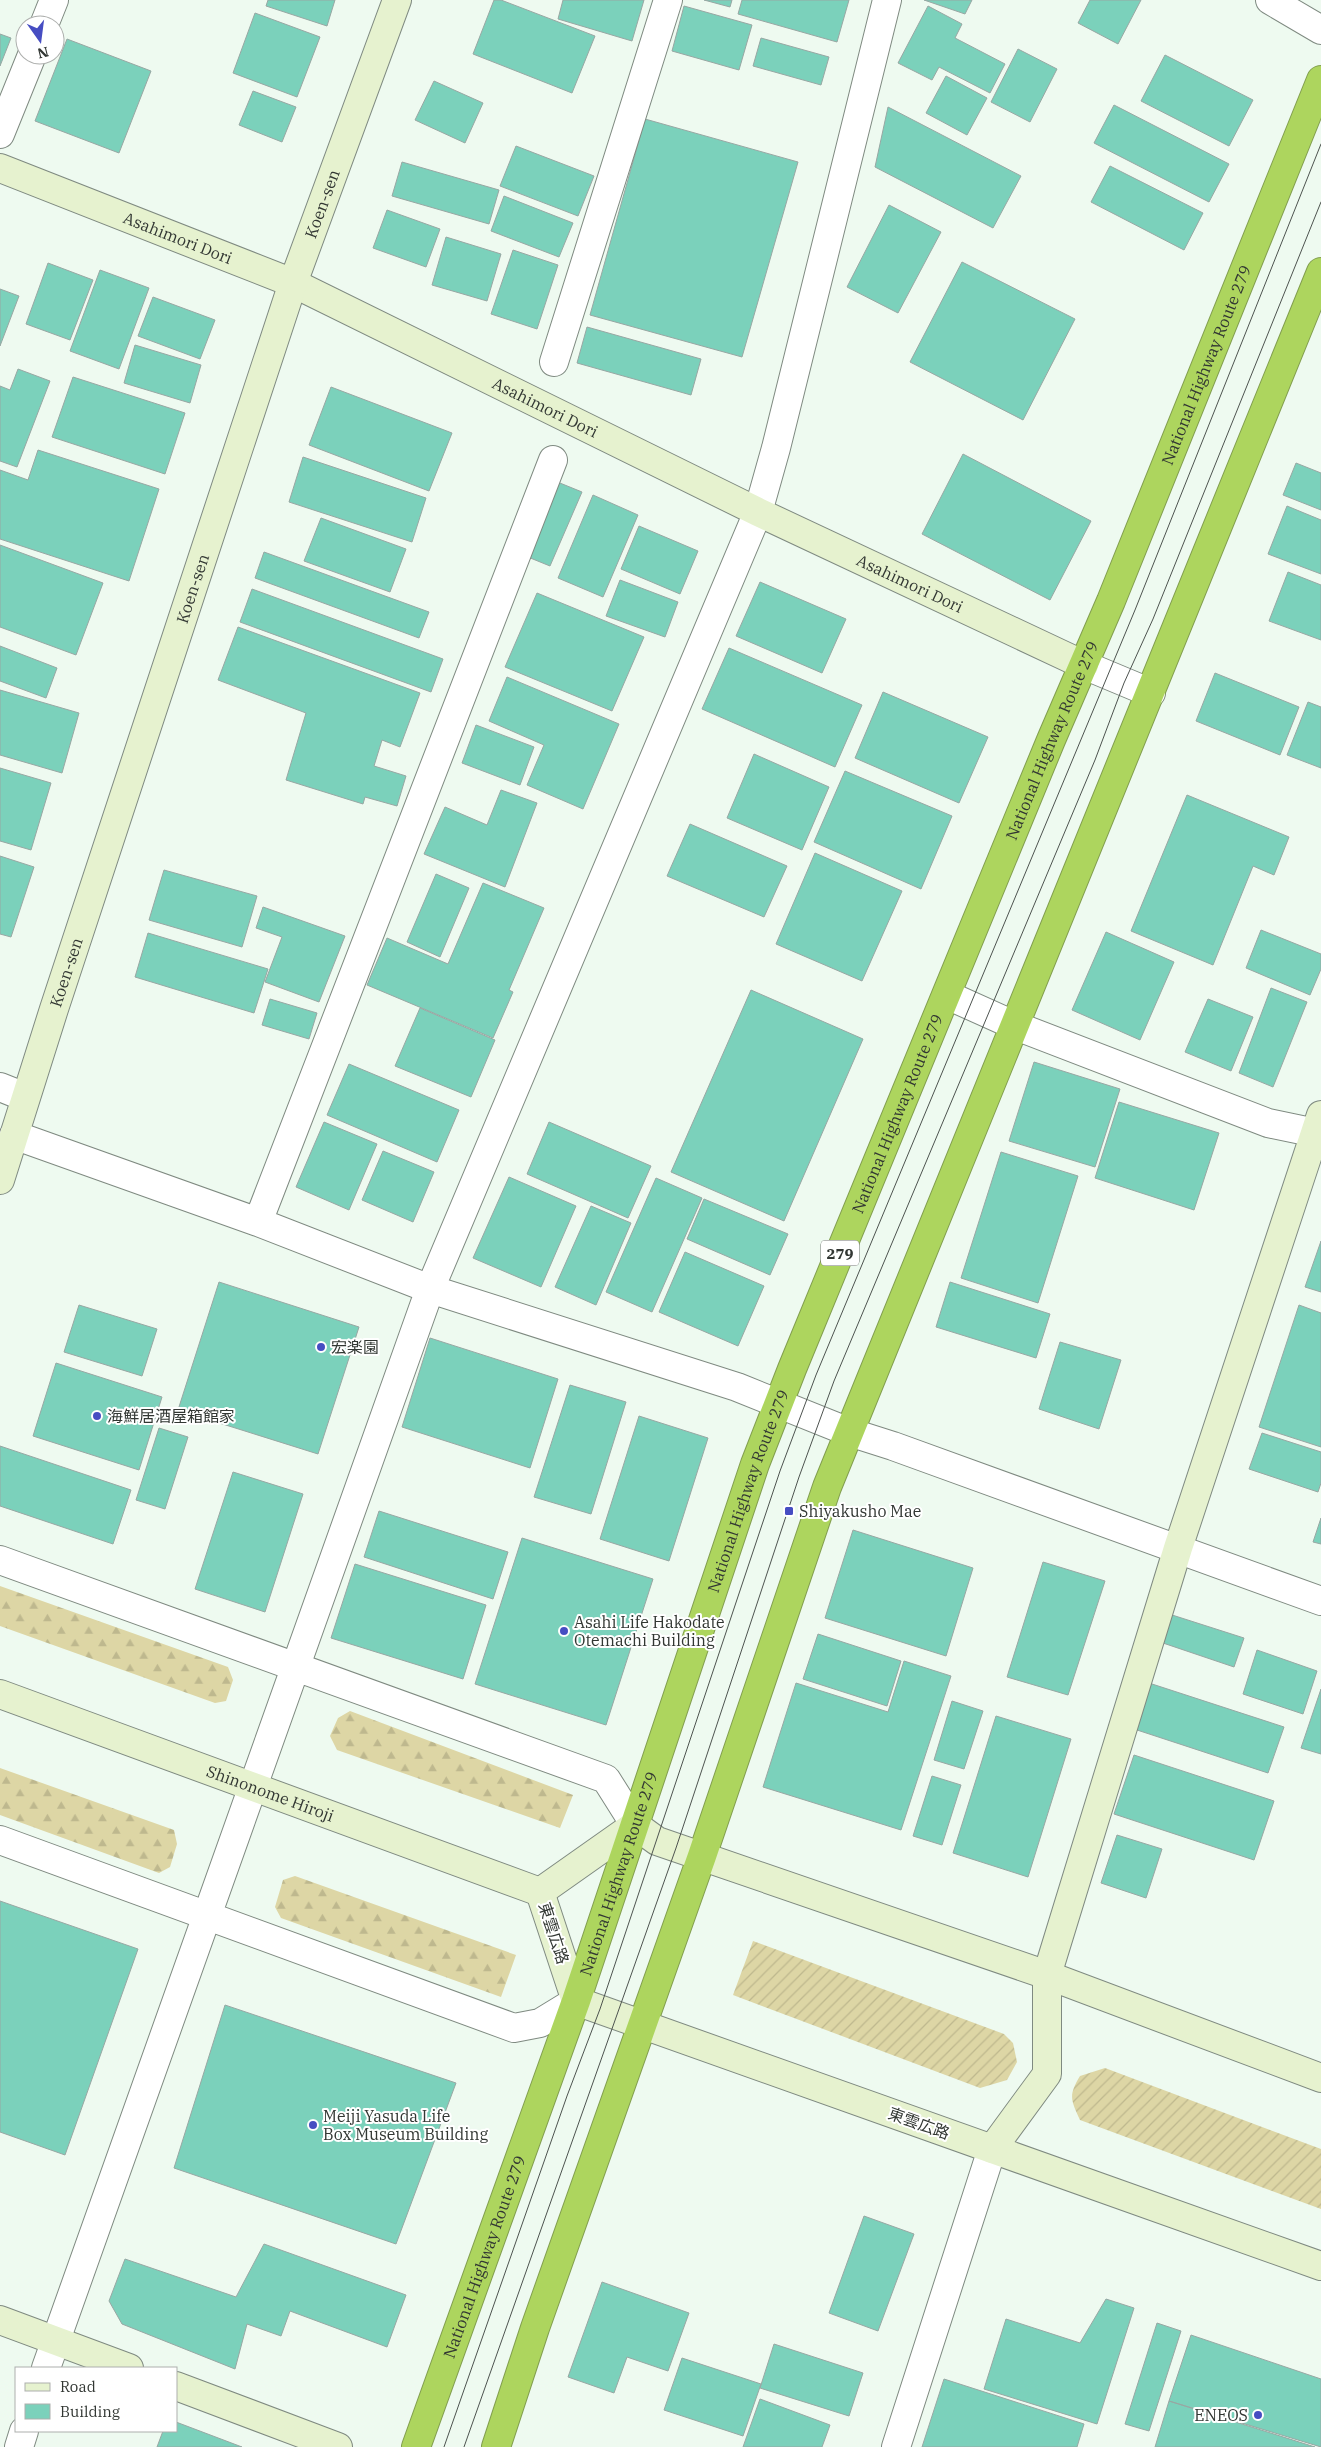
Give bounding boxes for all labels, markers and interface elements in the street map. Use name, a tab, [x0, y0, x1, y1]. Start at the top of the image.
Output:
north arrow	[15, 15, 65, 65]
text: N	[36, 43, 51, 63]
street label: Koen-sen	[300, 167, 344, 241]
street label: Asahimori Dori	[121, 207, 235, 268]
street label: National Highway Route 279	[1157, 262, 1255, 468]
street label: Asahimori Dori	[489, 373, 601, 442]
street label: Asahimori Dori	[854, 550, 966, 617]
street label: Koen-sen	[172, 551, 213, 626]
street label: National Highway Route 279	[1001, 638, 1103, 843]
street label: Koen-sen	[45, 935, 87, 1010]
street label: National Highway Route 279	[847, 1011, 947, 1216]
road number: 279	[821, 1240, 859, 1266]
place label: 宏楽園	[331, 1337, 379, 1357]
marker: 宏楽園	[315, 1341, 327, 1353]
street label: National Highway Route 279	[703, 1387, 793, 1595]
place label: 海鮮居酒屋箱館家	[107, 1406, 235, 1426]
marker: 海鮮居酒屋箱館家	[91, 1410, 103, 1422]
place label: Shiyakusho Mae	[799, 1501, 921, 1521]
marker: Shiyakusho Mae	[783, 1505, 795, 1517]
place label: Asahi Life Hakodate Otemachi Building	[574, 1612, 725, 1650]
marker: Asahi Life Hakodate Otemachi Building	[558, 1625, 570, 1637]
street label: Shinonome Hiroji	[204, 1761, 337, 1826]
street label: National Highway Route 279	[575, 1769, 662, 1978]
street label: 東雲広路	[535, 1899, 573, 1967]
street label: 東雲広路	[886, 2103, 952, 2143]
place label: Meiji Yasuda Life Box Museum Building	[323, 2106, 489, 2144]
marker: Meiji Yasuda Life Box Museum Building	[307, 2119, 319, 2131]
street label: National Highway Route 279	[439, 2153, 530, 2361]
legend	[15, 2367, 178, 2432]
text: Road	[60, 2377, 96, 2396]
text: Building	[60, 2402, 120, 2421]
place label: ENEOS	[1194, 2405, 1248, 2425]
marker: ENEOS	[1252, 2409, 1264, 2421]

